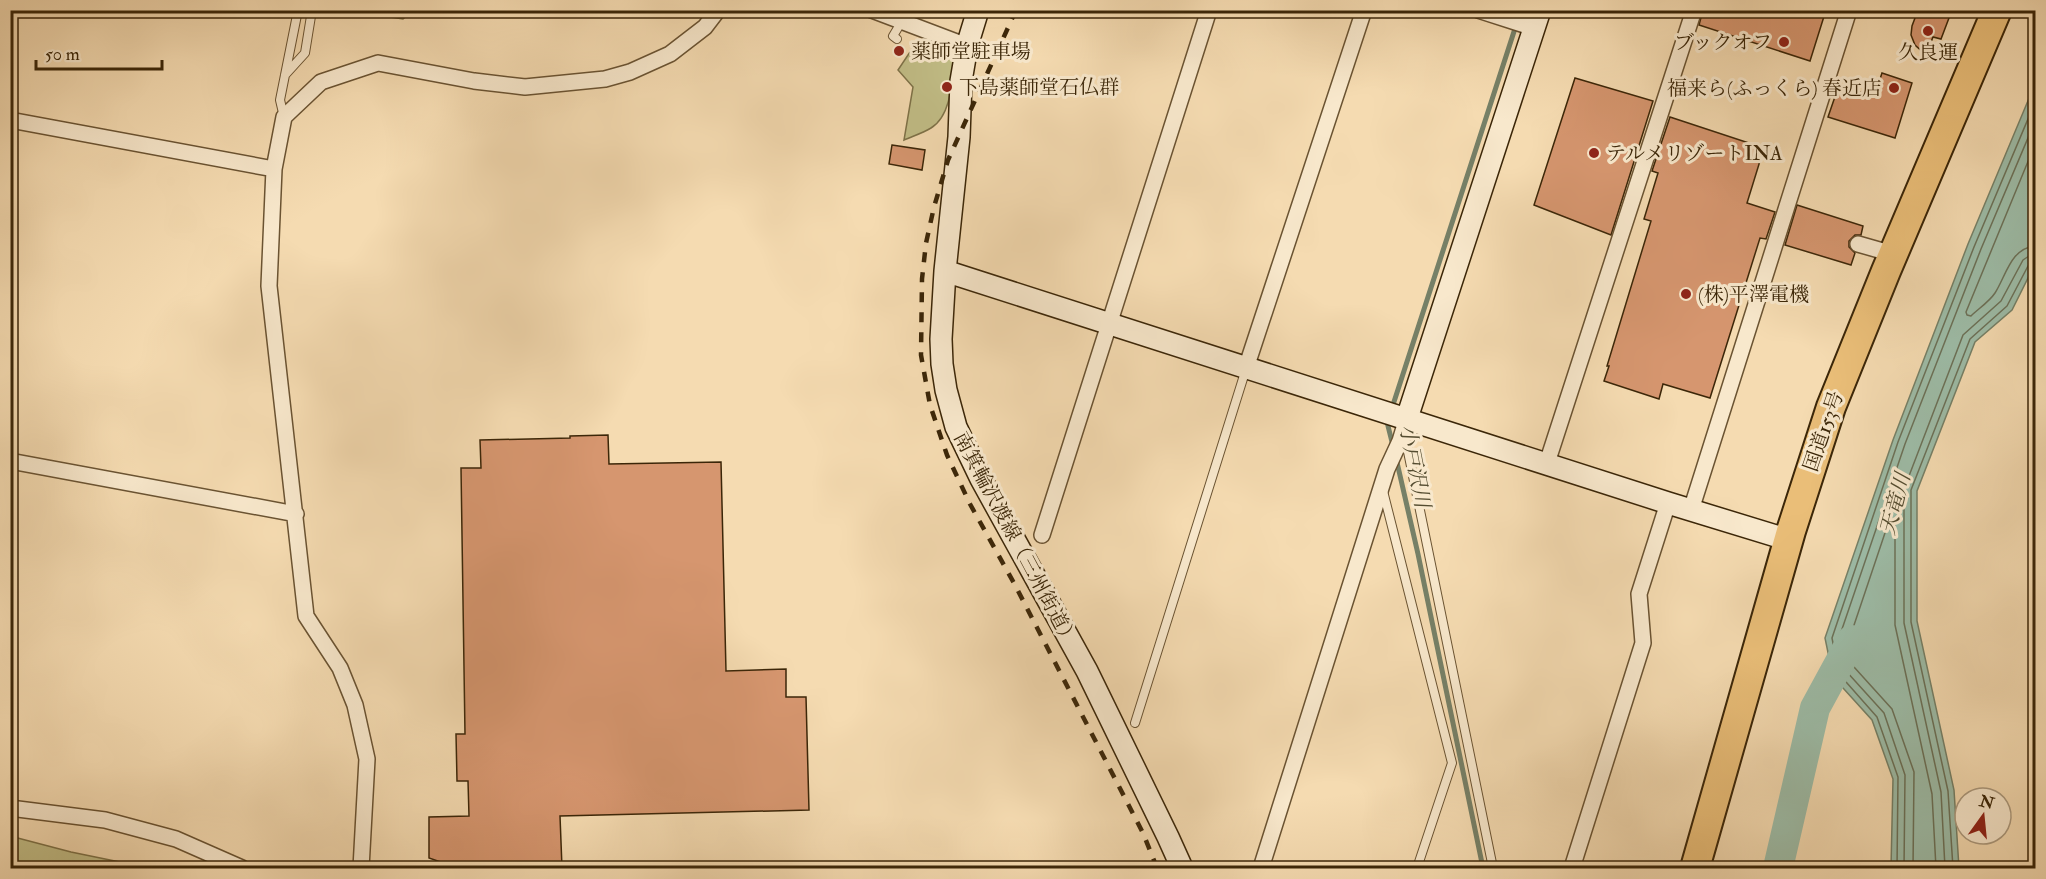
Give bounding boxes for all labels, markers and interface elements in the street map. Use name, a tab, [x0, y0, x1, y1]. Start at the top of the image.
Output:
marker: 久良運	[1921, 24, 1935, 38]
place label: ブックオフ	[1674, 30, 1772, 55]
scale bar	[36, 33, 162, 71]
marker: ブックオフ	[1777, 35, 1791, 49]
place label: 薬師堂駐車場	[911, 39, 1031, 64]
place label: 久良運	[1898, 40, 1958, 65]
text: 50 m	[45, 43, 80, 66]
marker: 薬師堂駐車場	[892, 44, 906, 58]
place label: 下島薬師堂石仏群	[959, 75, 1119, 100]
place label: 福来ら(ふっくら) 春近店	[1667, 76, 1882, 101]
marker: 下島薬師堂石仏群	[940, 80, 954, 94]
marker: 福来ら(ふっくら) 春近店	[1887, 81, 1901, 95]
place label: テルメリゾートINA	[1606, 141, 1783, 166]
marker: テルメリゾートINA	[1587, 146, 1601, 160]
place label: (株)平澤電機	[1698, 282, 1809, 307]
marker: (株)平澤電機	[1679, 287, 1693, 301]
street label: 国道153号	[1798, 388, 1849, 475]
water label: 小戸沢川	[1393, 422, 1436, 512]
street label: 南箕輪沢渡線（三州街道）	[948, 427, 1083, 651]
water label: 天竜川	[1874, 468, 1917, 538]
north arrow	[1953, 786, 2013, 846]
text: N	[1976, 791, 1997, 814]

